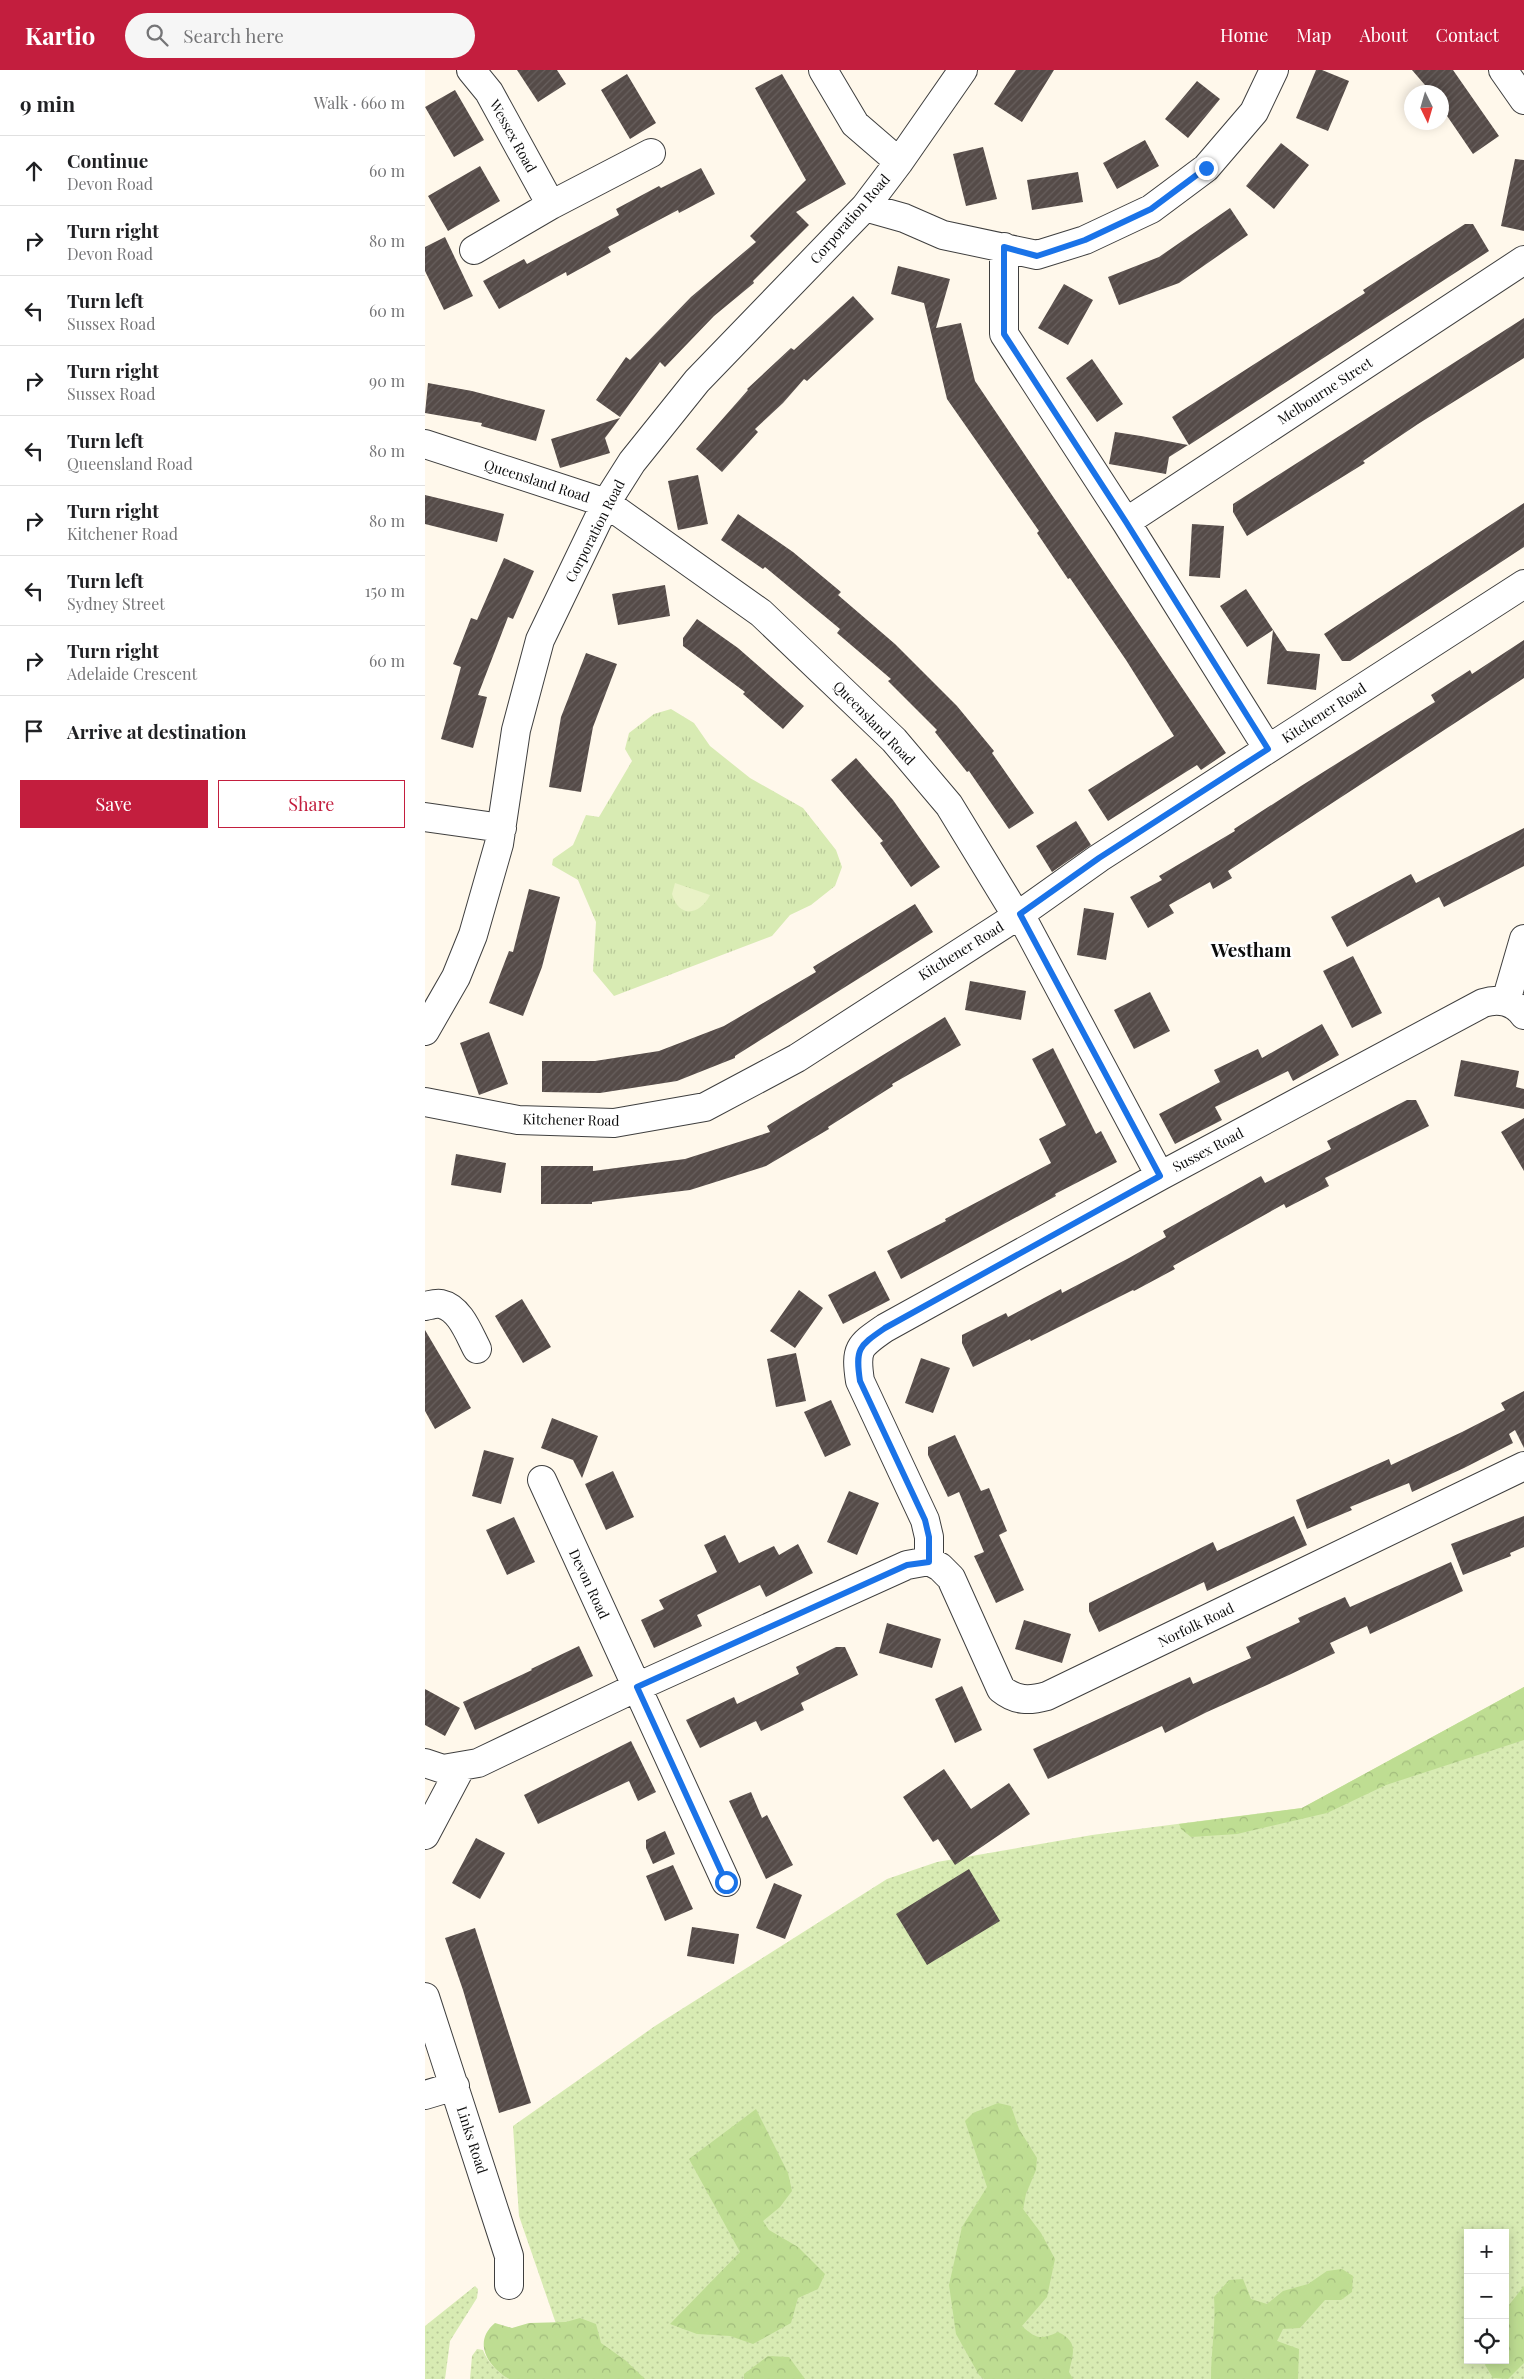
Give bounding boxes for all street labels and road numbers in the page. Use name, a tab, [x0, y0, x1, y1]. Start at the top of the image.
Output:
street label: Wessex Road	[485, 95, 541, 176]
street label: Corporation Road	[805, 170, 894, 268]
street label: Melbourne Street	[1274, 352, 1377, 428]
street label: Queensland Road	[482, 454, 592, 507]
street label: Corporation Road	[560, 476, 629, 585]
street label: Queensland Road	[829, 676, 919, 769]
street label: Kitchener Road	[1278, 678, 1370, 747]
street label: Kitchener Road	[915, 917, 1007, 984]
street label: Kitchener Road	[522, 1109, 620, 1130]
street label: Sussex Road	[1169, 1123, 1246, 1176]
street label: Devon Road	[565, 1546, 614, 1622]
street label: Norfolk Road	[1155, 1598, 1237, 1651]
street label: Links Road	[453, 2104, 492, 2176]

